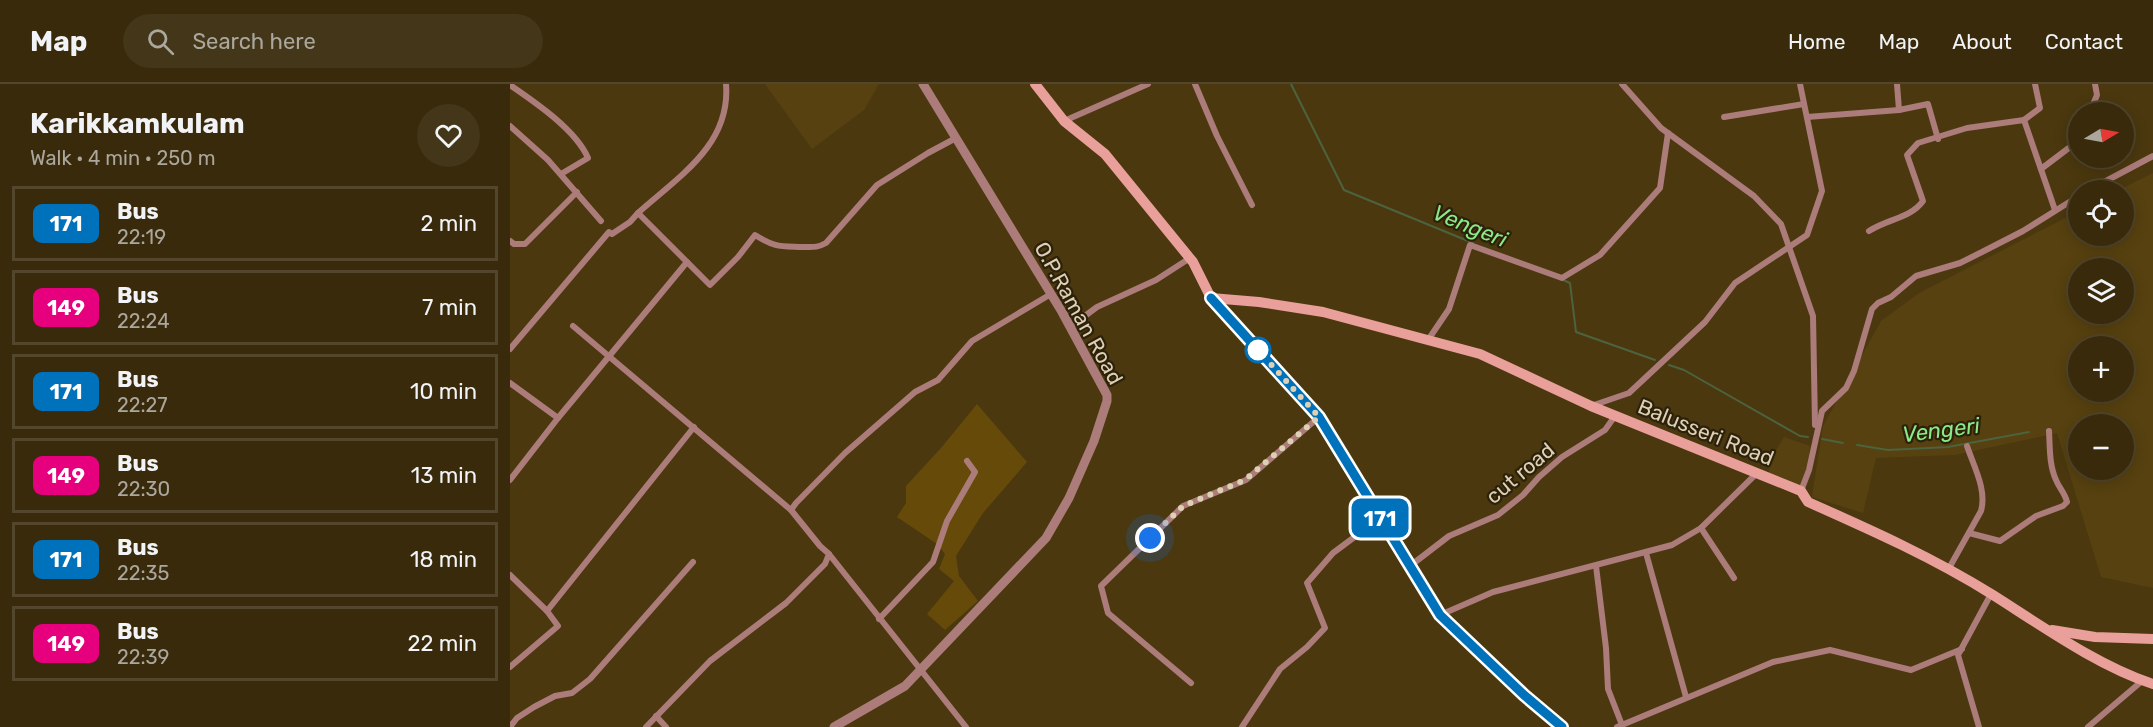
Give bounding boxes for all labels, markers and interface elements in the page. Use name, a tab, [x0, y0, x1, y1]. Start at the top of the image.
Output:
search box	[123, 14, 543, 68]
text: Map	[30, 25, 87, 58]
icon: search	[144, 25, 177, 58]
text: Search here	[192, 28, 316, 55]
text: Home	[1788, 29, 1845, 54]
text: Map	[1878, 29, 1919, 54]
text: About	[1952, 29, 2012, 54]
text: Contact	[2045, 29, 2123, 54]
north arrow	[2068, 102, 2134, 168]
map controls	[2068, 102, 2134, 480]
button: heart	[417, 104, 480, 167]
text: Karikkamkulam	[30, 107, 245, 140]
text: Walk · 4 min · 250 m	[30, 146, 215, 170]
button: locate	[2068, 180, 2134, 246]
text: Bus	[117, 198, 159, 225]
water label: Vengeri	[1429, 199, 1512, 253]
text: 2 min	[420, 210, 477, 237]
text: 171	[50, 211, 82, 236]
text: 22:19	[117, 225, 166, 249]
street label: O.P.Raman Road	[1029, 237, 1129, 389]
button: layers	[2068, 258, 2134, 324]
text: Bus	[117, 282, 159, 309]
text: 7 min	[422, 294, 477, 321]
text: 149	[47, 295, 85, 320]
text: 22:24	[117, 309, 170, 333]
button: +	[2068, 336, 2134, 402]
unlabelled marker	[1245, 337, 1271, 363]
text: Bus	[117, 366, 159, 393]
text: 10 min	[410, 378, 477, 405]
text: 171	[50, 379, 82, 404]
text: 22:27	[117, 393, 168, 417]
street label: Balusseri Road	[1634, 393, 1778, 471]
water label: Vengeri	[1901, 412, 1982, 448]
button: −	[2068, 414, 2134, 480]
street label: cut road	[1481, 437, 1559, 509]
text: Bus	[117, 450, 159, 477]
text: 13 min	[411, 462, 477, 489]
text: 149	[47, 463, 85, 488]
text: 22:30	[117, 477, 170, 501]
line badge: 171	[1346, 498, 1414, 538]
text: 171	[1364, 506, 1396, 531]
your location	[1135, 523, 1165, 553]
text: Bus	[117, 534, 159, 561]
text: 18 min	[410, 546, 477, 573]
text: 171	[50, 547, 82, 572]
text: 22:35	[117, 561, 170, 585]
text: Bus	[117, 618, 159, 645]
text: 22 min	[408, 630, 477, 657]
text: 149	[47, 631, 85, 656]
text: 22:39	[117, 645, 169, 669]

